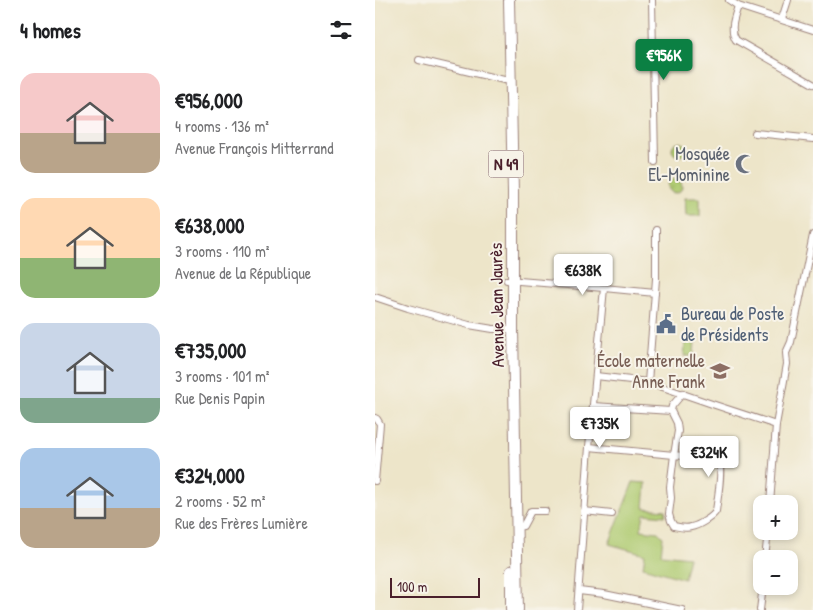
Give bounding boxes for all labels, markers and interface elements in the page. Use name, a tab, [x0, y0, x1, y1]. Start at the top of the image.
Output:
text: 4 homes	[20, 16, 81, 45]
icon: filters	[327, 16, 355, 44]
pin: €956K	[629, 38, 699, 81]
text: €956K	[646, 44, 682, 66]
text: €956,000	[175, 86, 243, 115]
icon: home	[60, 93, 120, 153]
text: 4 rooms · 136 m²	[175, 115, 269, 137]
text: Avenue François Mitterrand	[175, 137, 334, 159]
place label: Mosquée El-Mominine	[648, 141, 730, 187]
road number: N 49	[489, 150, 523, 178]
mosque icon: Mosquée El-Mominine	[734, 153, 756, 175]
text: €638,000	[175, 211, 244, 240]
icon: home	[60, 218, 120, 278]
text: 3 rooms · 110 m²	[175, 240, 270, 262]
street label: Avenue Jean Jaurès	[483, 242, 510, 368]
pin: €638K	[548, 254, 618, 296]
text: €638K	[565, 259, 601, 281]
text: Avenue de la République	[175, 262, 311, 284]
place label: Bureau de Poste de Présidents	[681, 301, 784, 347]
public building icon: Bureau de Poste de Présidents	[655, 313, 677, 335]
text: €735,000	[175, 336, 246, 365]
icon: home	[60, 343, 120, 403]
place label: École maternelle Anne Frank	[597, 348, 706, 394]
school or university icon: École maternelle Anne Frank	[709, 360, 731, 382]
text: 3 rooms · 101 m²	[175, 365, 270, 387]
text: Rue Denis Papin	[175, 387, 265, 409]
pin: €735K	[565, 406, 635, 449]
text: €735K	[581, 412, 619, 434]
pin: €324K	[674, 436, 744, 478]
text: €324K	[691, 441, 727, 463]
text: €324,000	[175, 461, 245, 490]
icon: home	[60, 468, 120, 528]
text: 2 rooms · 52 m²	[175, 490, 265, 512]
map controls	[753, 495, 798, 595]
button: +	[753, 495, 798, 540]
text: Rue des Frères Lumière	[175, 512, 308, 534]
button: −	[753, 550, 798, 595]
scale bar	[390, 575, 480, 598]
text: 100 m	[397, 577, 427, 596]

